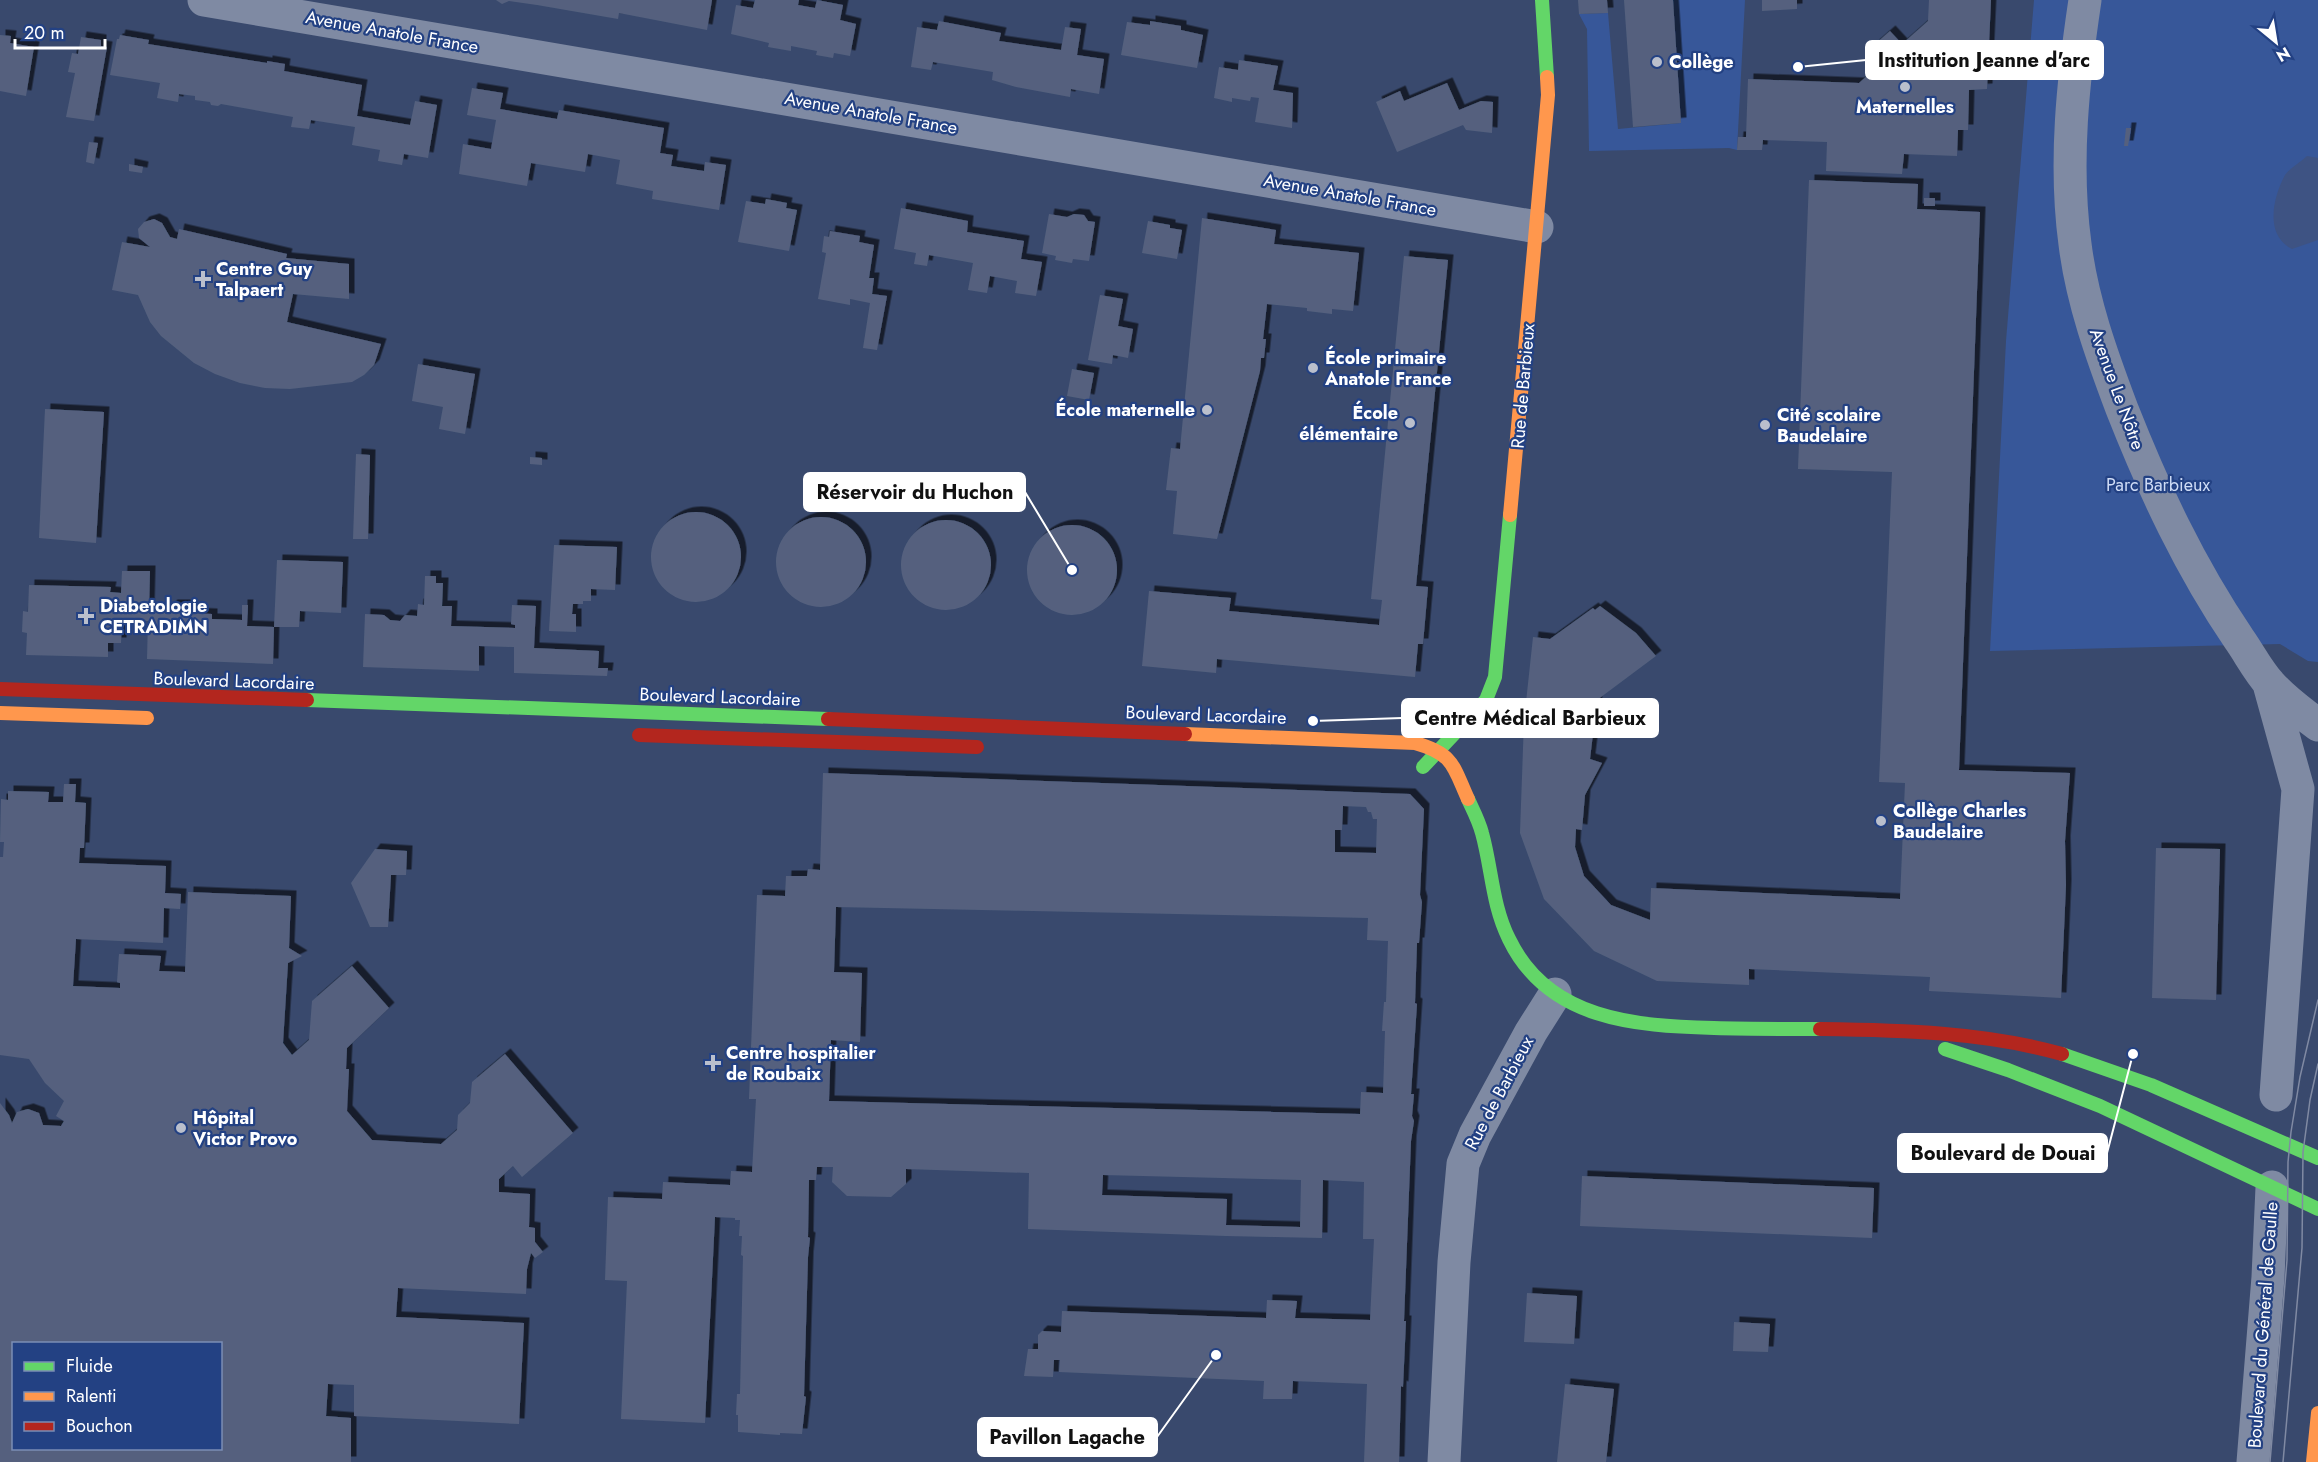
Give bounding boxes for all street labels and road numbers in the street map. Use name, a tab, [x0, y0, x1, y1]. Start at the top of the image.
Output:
street label: Avenue Anatole France	[303, 4, 481, 60]
street label: Avenue Anatole France	[782, 85, 960, 141]
street label: Avenue Anatole France	[1261, 167, 1439, 223]
street label: Rue de Barbieux	[1505, 322, 1541, 450]
street label: Avenue Le Nôtre	[2083, 325, 2151, 453]
street label: Boulevard Lacordaire	[153, 665, 315, 697]
street label: Boulevard Lacordaire	[639, 681, 801, 713]
street label: Boulevard Lacordaire	[1125, 699, 1287, 731]
street label: Rue de Barbieux	[1458, 1031, 1540, 1154]
street label: Boulevard du Général de Gaulle	[2241, 1201, 2285, 1449]

